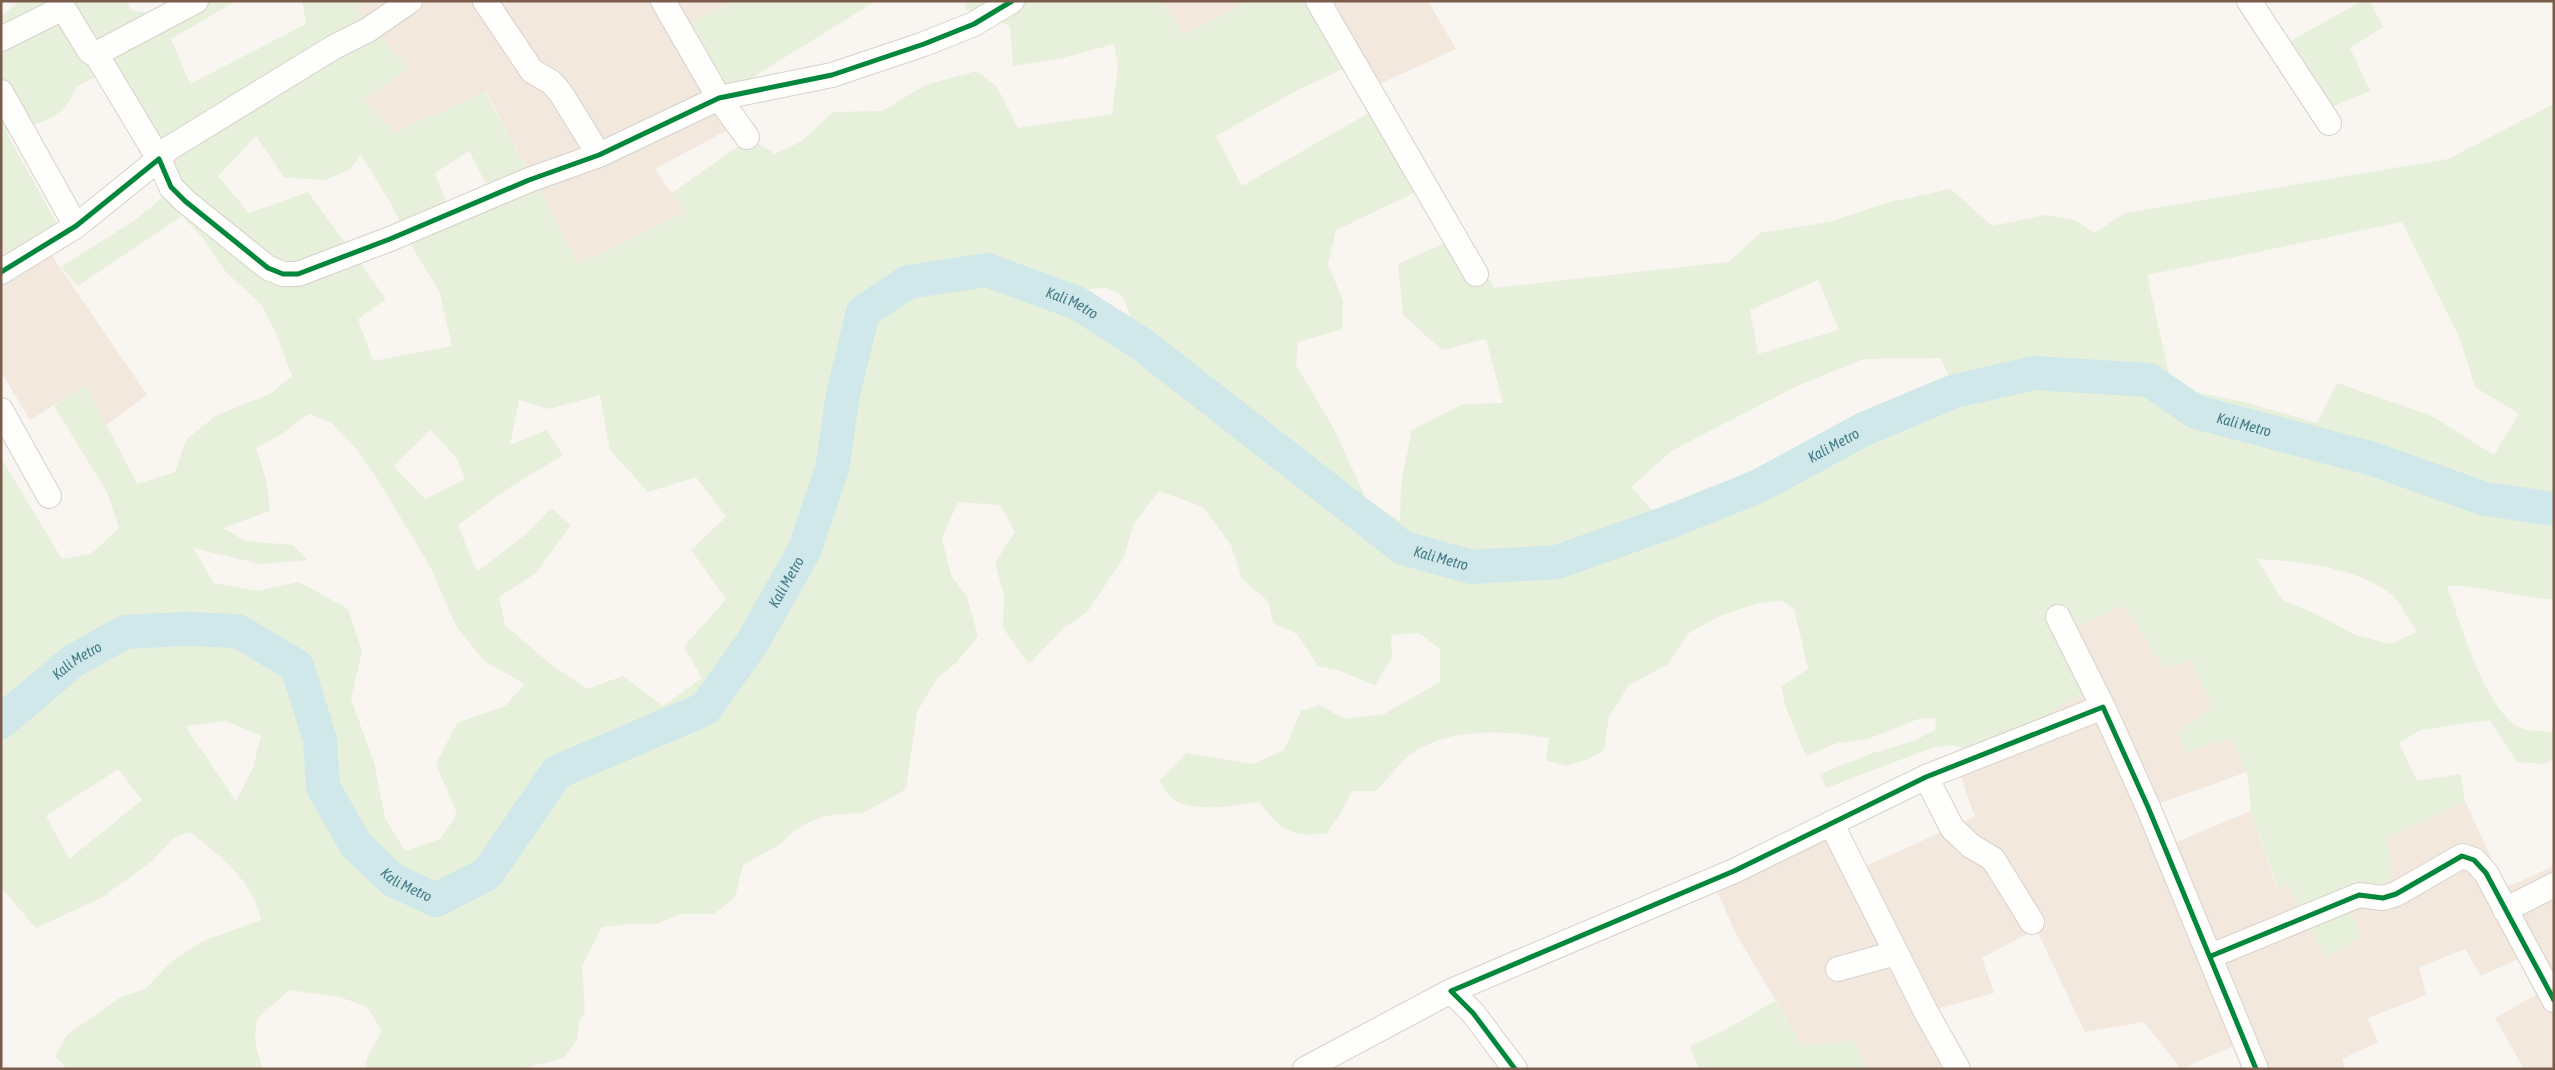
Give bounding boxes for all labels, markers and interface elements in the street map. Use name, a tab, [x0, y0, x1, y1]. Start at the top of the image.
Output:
water label: Kali Metro	[1044, 283, 1102, 322]
water label: Kali Metro	[2215, 409, 2273, 440]
water label: Kali Metro	[1805, 424, 1862, 466]
water label: Kali Metro	[1412, 542, 1470, 574]
water label: Kali Metro	[765, 553, 807, 610]
water label: Kali Metro	[49, 638, 104, 683]
water label: Kali Metro	[378, 864, 435, 905]

